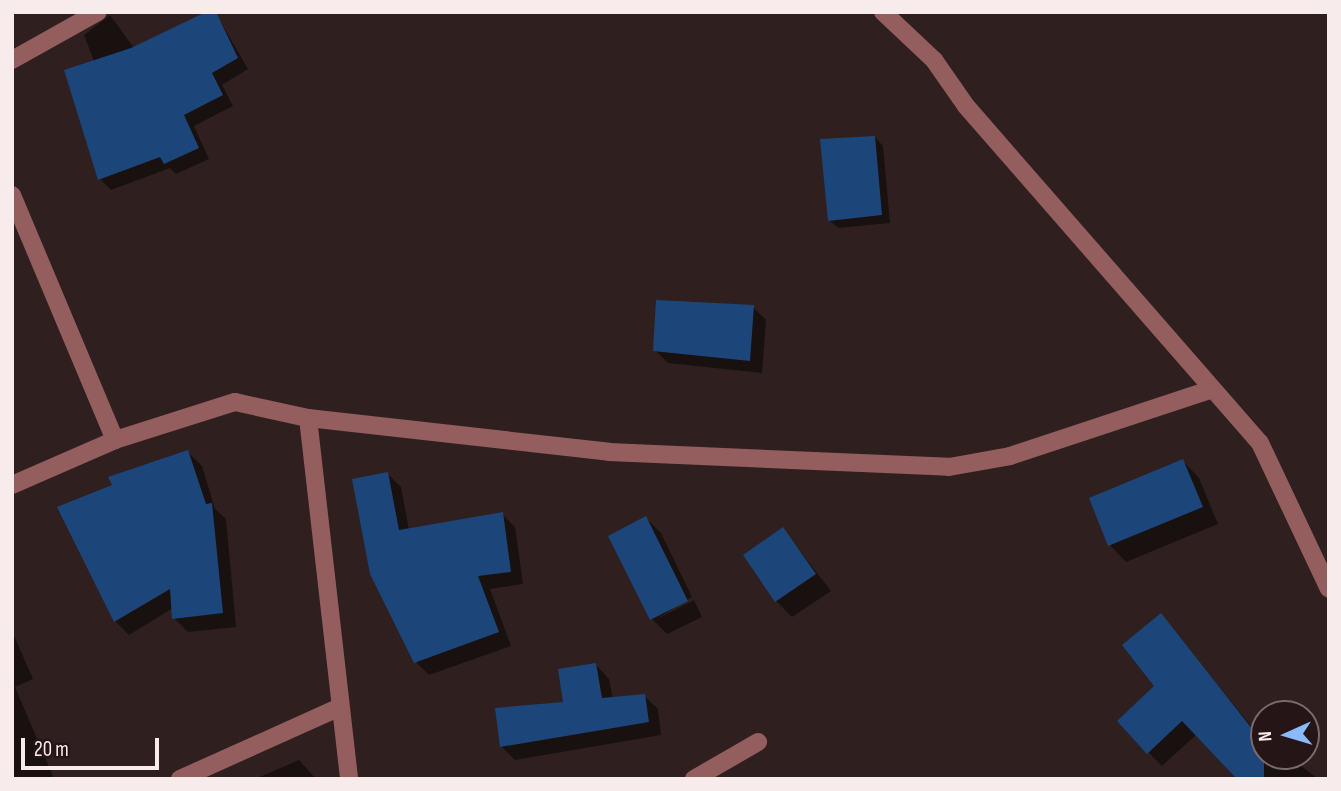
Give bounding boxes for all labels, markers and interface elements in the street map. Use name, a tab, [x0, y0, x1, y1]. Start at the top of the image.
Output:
north arrow	[1250, 700, 1320, 770]
scale bar	[24, 724, 163, 768]
text: N	[1254, 730, 1277, 742]
text: 20 m	[34, 737, 69, 762]

